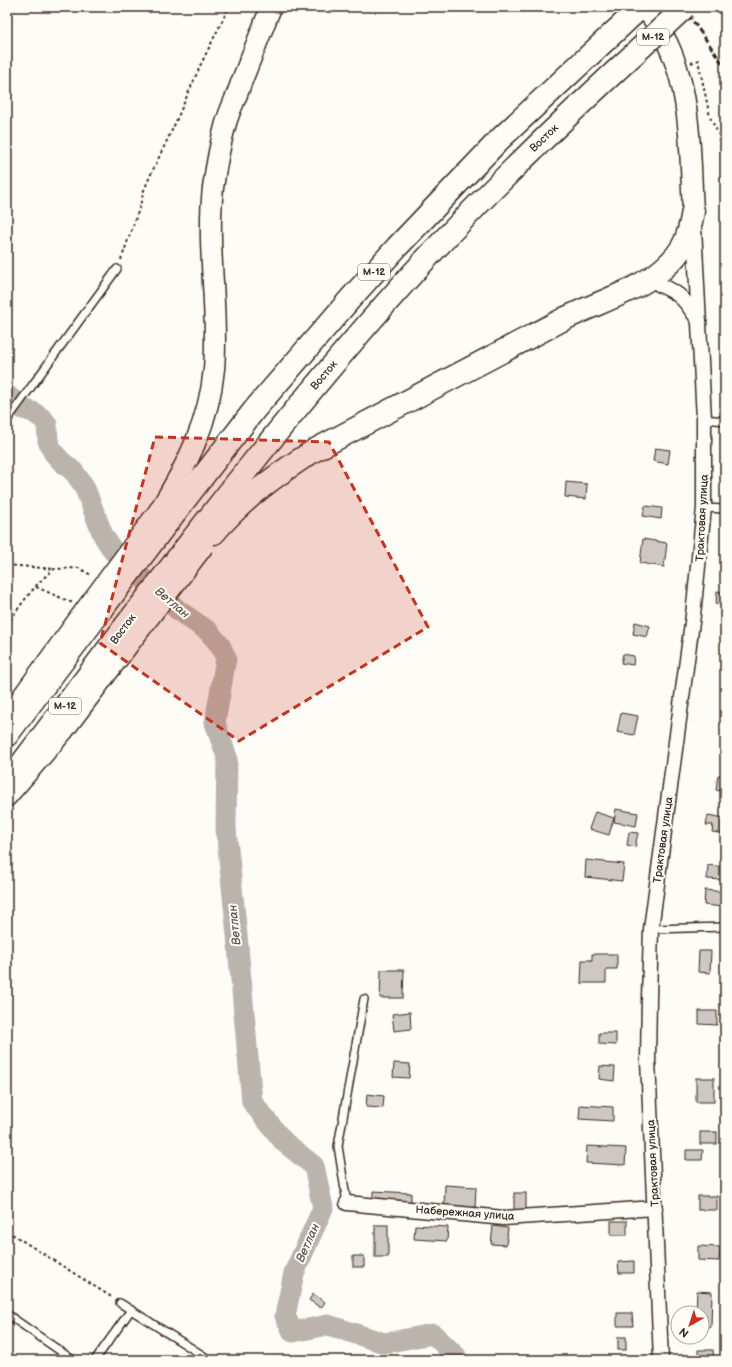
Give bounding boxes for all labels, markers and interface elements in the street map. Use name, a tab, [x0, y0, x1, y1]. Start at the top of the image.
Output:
road number: М-12	[637, 29, 669, 45]
street label: Восток	[527, 121, 561, 155]
road number: М-12	[358, 264, 390, 280]
street label: Восток	[308, 357, 340, 392]
street label: Трактовая улица	[693, 474, 711, 562]
water label: Ветлан	[152, 584, 193, 622]
street label: Восток	[107, 611, 139, 647]
road number: М-12	[49, 698, 81, 714]
street label: Трактовая улица	[650, 795, 676, 884]
water label: Ветлан	[225, 904, 245, 946]
street label: Трактовая улица	[644, 1119, 662, 1207]
street label: Набережная улица	[415, 1203, 515, 1223]
water label: Ветлан	[293, 1221, 323, 1265]
north arrow	[670, 1305, 710, 1345]
text: N	[677, 1325, 691, 1340]

